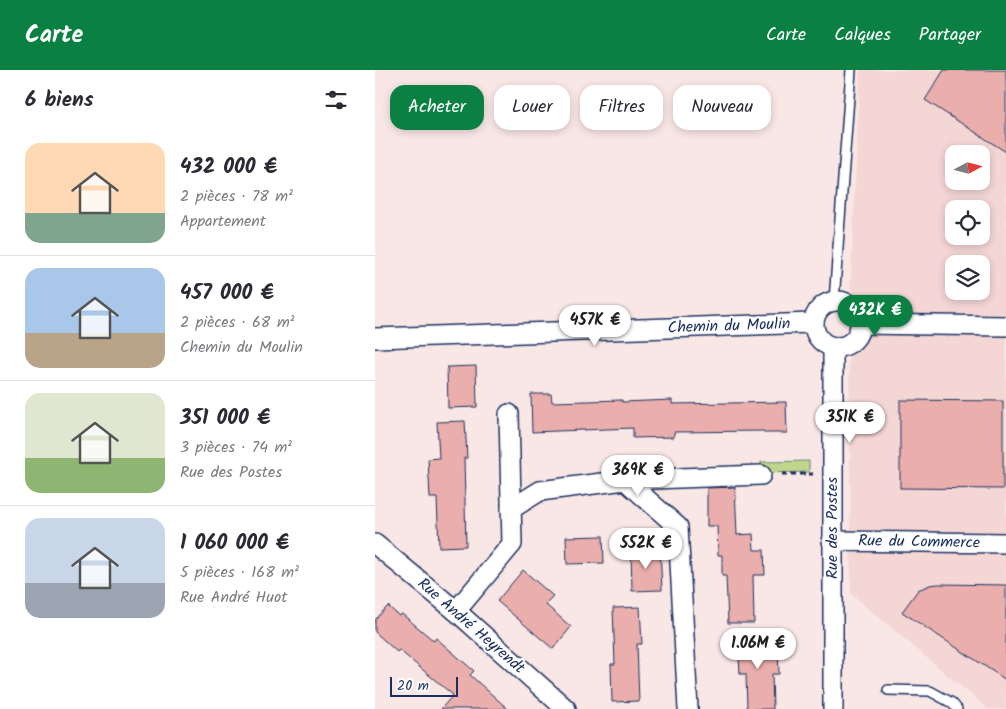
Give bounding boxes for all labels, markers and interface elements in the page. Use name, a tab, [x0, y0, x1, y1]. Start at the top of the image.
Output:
text: Carte	[25, 16, 83, 55]
text: Carte	[766, 21, 806, 50]
text: Calques	[834, 21, 891, 50]
text: Partager	[919, 21, 981, 50]
text: 6 biens	[25, 84, 94, 117]
chip: Acheter	[390, 85, 484, 130]
chip: Louer	[494, 85, 570, 130]
chip: Filtres	[580, 85, 663, 130]
chip: Nouveau	[673, 85, 771, 130]
icon: filters	[322, 86, 350, 114]
north arrow	[945, 145, 990, 190]
map controls	[945, 145, 990, 300]
text: 432 000 €	[180, 151, 277, 184]
icon: home	[65, 163, 125, 223]
text: 2 pièces · 78 m²	[180, 184, 293, 209]
button: locate	[945, 200, 990, 245]
text: Appartement	[180, 209, 266, 234]
button: layers	[945, 255, 990, 300]
text: 457 000 €	[180, 277, 274, 310]
icon: home	[65, 288, 125, 348]
pin: 432K €	[834, 294, 916, 337]
text: 432K €	[849, 298, 901, 323]
pin: 457K €	[554, 304, 636, 347]
text: 457K €	[570, 308, 620, 333]
text: 2 pièces · 68 m²	[180, 310, 295, 335]
street label: Chemin du Moulin	[667, 311, 791, 341]
text: Chemin du Moulin	[180, 335, 303, 360]
text: 351 000 €	[180, 402, 270, 435]
pin: 351K €	[809, 402, 891, 444]
text: 351K €	[826, 405, 874, 430]
icon: home	[65, 413, 125, 473]
text: 3 pièces · 74 m²	[180, 435, 292, 460]
pin: 369K €	[597, 454, 679, 497]
text: 369K €	[612, 458, 664, 483]
text: Rue des Postes	[180, 460, 282, 485]
street label: Rue des Postes	[820, 477, 845, 579]
text: 1 060 000 €	[180, 527, 289, 560]
pin: 552K €	[605, 528, 687, 570]
street label: Rue du Commerce	[858, 528, 980, 556]
text: 552K €	[620, 531, 672, 556]
icon: home	[65, 538, 125, 598]
text: 5 pièces · 168 m²	[180, 560, 299, 585]
street label: Rue André Heyrendt	[411, 572, 531, 681]
text: Rue André Huot	[180, 585, 287, 610]
pin: 1.06M €	[712, 628, 804, 670]
text: 1.06M €	[731, 631, 785, 656]
scale bar	[390, 674, 457, 697]
text: 20 m	[397, 675, 429, 697]

